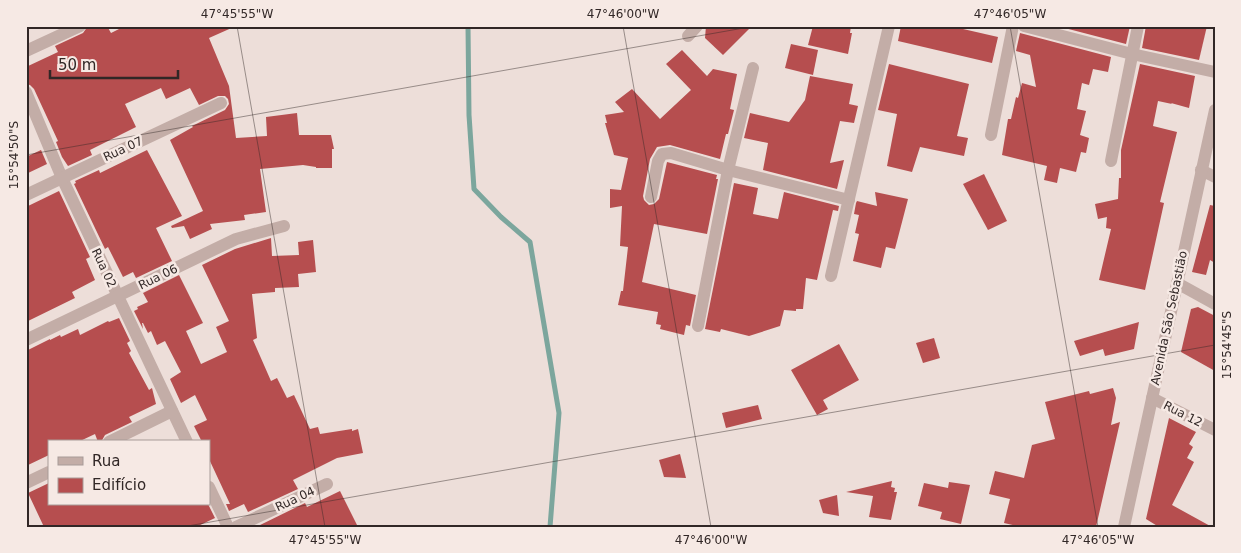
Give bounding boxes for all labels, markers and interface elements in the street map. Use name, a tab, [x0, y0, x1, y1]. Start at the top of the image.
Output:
text: 47°45'55"W	[201, 7, 273, 21]
text: 47°46'00"W	[587, 7, 659, 21]
text: 47°46'05"W	[974, 7, 1046, 21]
scale bar	[50, 48, 178, 80]
text: 50 m	[58, 56, 96, 74]
text: 15°54'50"S	[7, 121, 21, 189]
street label: Rua 07	[101, 134, 145, 164]
street label: Rua 02	[89, 246, 119, 290]
street label: Avenida São Sebastião	[1148, 250, 1190, 386]
street label: Rua 06	[136, 262, 180, 292]
text: 15°54'45"S	[1220, 311, 1234, 379]
street label: Rua 12	[1161, 398, 1205, 430]
legend	[48, 440, 210, 506]
text: Rua	[92, 452, 120, 470]
text: Edifício	[92, 476, 146, 494]
street label: Rua 04	[273, 484, 317, 514]
text: 47°45'55"W	[289, 533, 361, 547]
text: 47°46'00"W	[675, 533, 747, 547]
text: 47°46'05"W	[1062, 533, 1134, 547]

